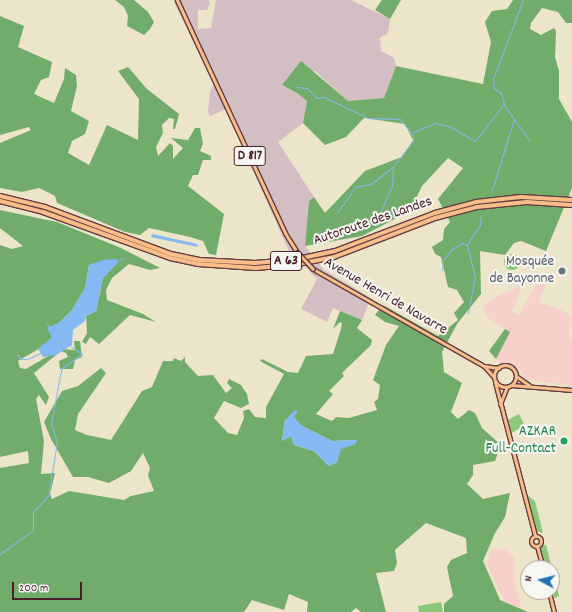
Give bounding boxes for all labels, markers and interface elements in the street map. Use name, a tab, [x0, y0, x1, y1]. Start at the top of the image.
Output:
road number: D 817	[233, 144, 267, 168]
street label: Autoroute des Landes	[311, 193, 435, 251]
road number: A 63	[270, 249, 302, 273]
place label: Mosquée de Bayonne	[490, 253, 554, 288]
street label: Avenue Henri de Navarre	[320, 254, 450, 340]
marker: Mosquée de Bayonne	[557, 266, 567, 276]
place label: AZKAR Full-Contact	[485, 423, 556, 458]
marker: AZKAR Full-Contact	[559, 436, 569, 446]
north arrow	[520, 560, 560, 600]
scale bar	[14, 574, 84, 600]
text: N	[521, 575, 537, 582]
text: 200 m	[19, 580, 48, 597]

